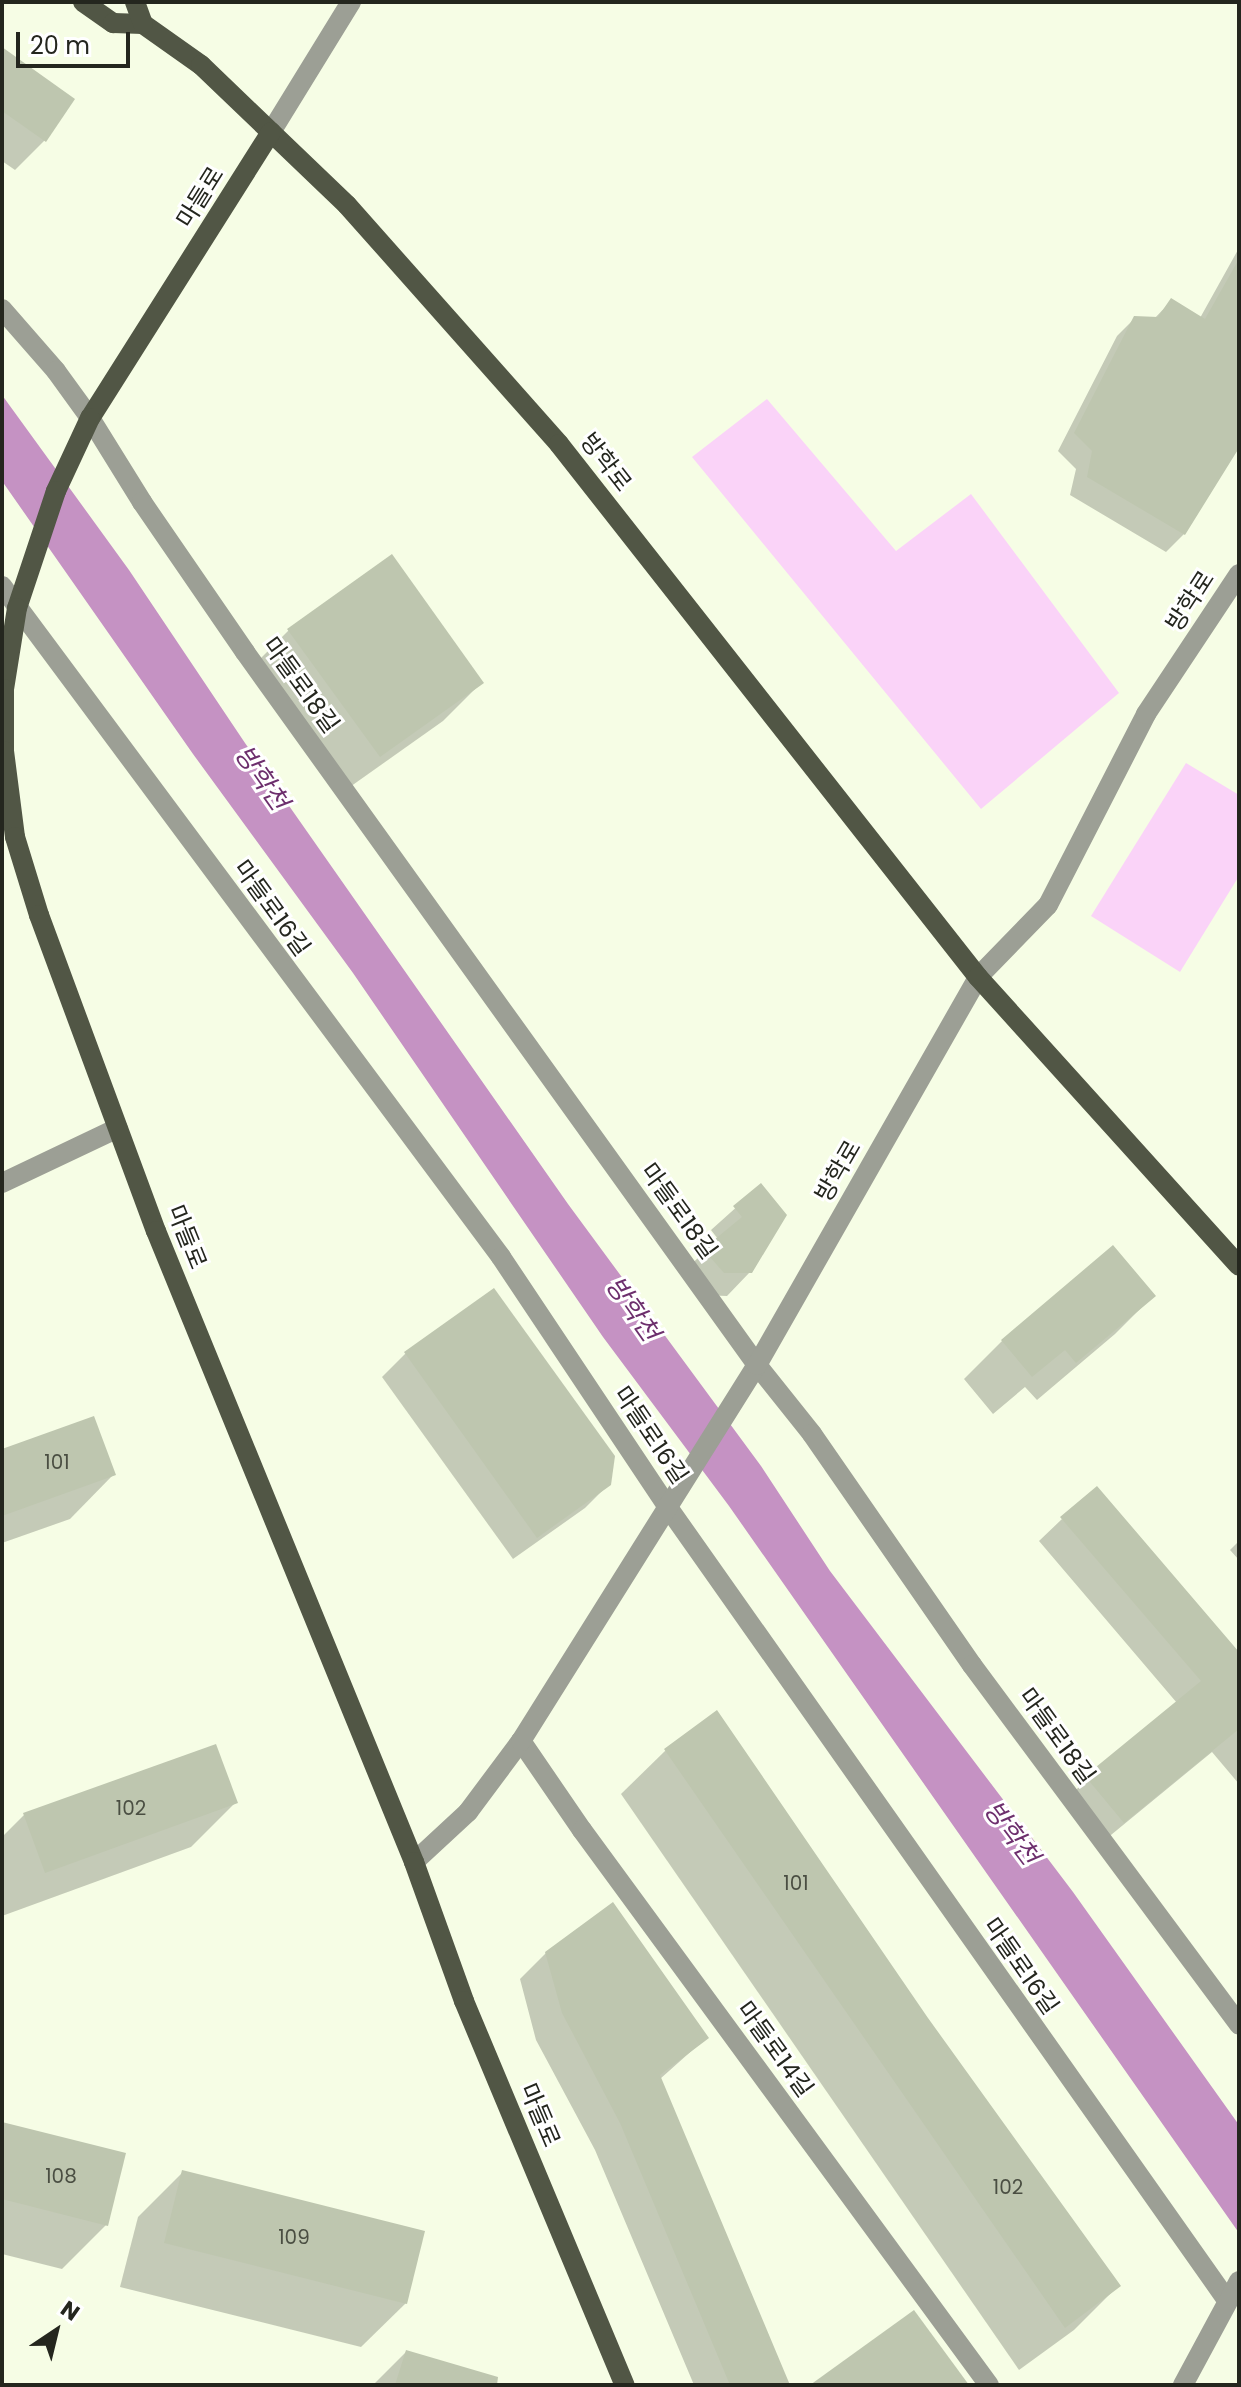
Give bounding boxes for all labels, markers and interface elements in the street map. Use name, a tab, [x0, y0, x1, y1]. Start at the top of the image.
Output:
scale bar	[20, 16, 134, 66]
text: 20 m	[30, 29, 90, 62]
street label: 마들로	[170, 161, 230, 233]
street label: 방학로	[574, 427, 638, 497]
street label: 방학로	[1160, 565, 1220, 637]
street label: 마들로18길	[257, 632, 345, 738]
water label: 방학천	[228, 740, 294, 816]
street label: 마들로16길	[228, 855, 316, 961]
street label: 방학로	[809, 1135, 867, 1207]
street label: 마들로18길	[635, 1158, 723, 1264]
street label: 마들로	[161, 1201, 213, 1273]
water label: 방학천	[599, 1271, 665, 1347]
street label: 마들로16길	[608, 1381, 694, 1489]
house number: 101	[44, 1450, 70, 1474]
street label: 마들로18길	[1013, 1683, 1101, 1789]
water label: 방학천	[977, 1795, 1045, 1871]
house number: 102	[116, 1796, 146, 1820]
house number: 101	[783, 1871, 809, 1895]
street label: 마들로16길	[977, 1912, 1065, 2020]
street label: 마들로14길	[731, 1996, 819, 2102]
street label: 마들로	[514, 2079, 566, 2151]
house number: 108	[45, 2164, 77, 2188]
house number: 102	[993, 2175, 1023, 2199]
house number: 109	[278, 2225, 310, 2249]
north arrow	[16, 2291, 96, 2371]
text: N	[54, 2293, 86, 2328]

